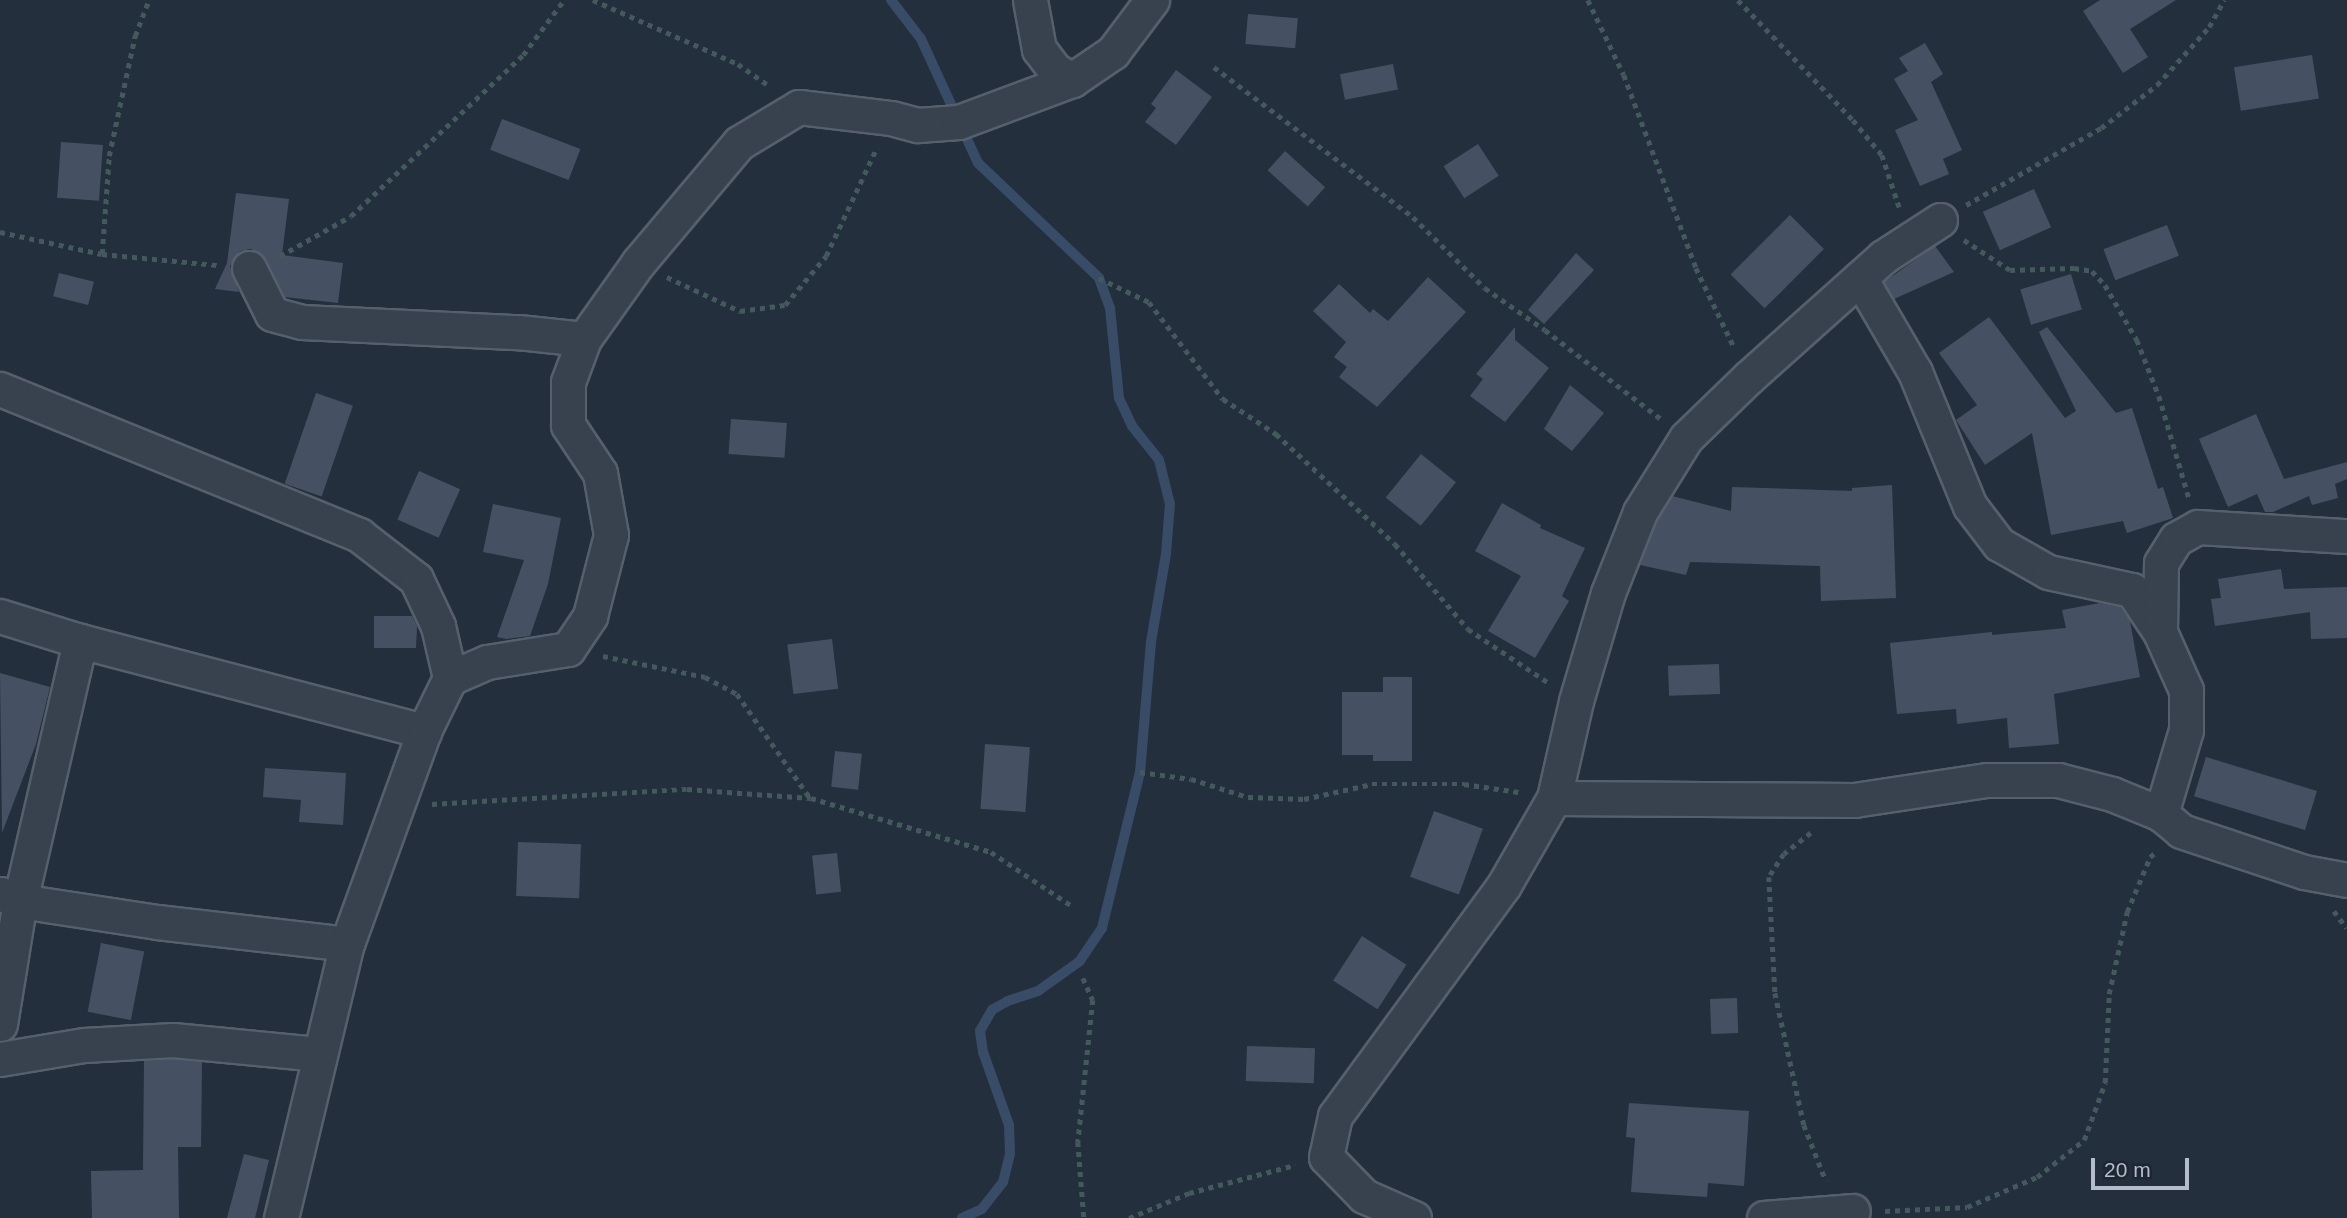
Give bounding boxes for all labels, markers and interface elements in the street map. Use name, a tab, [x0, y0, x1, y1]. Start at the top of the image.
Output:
scale bar	[2095, 1144, 2193, 1188]
text: 20 m	[2104, 1158, 2151, 1181]

